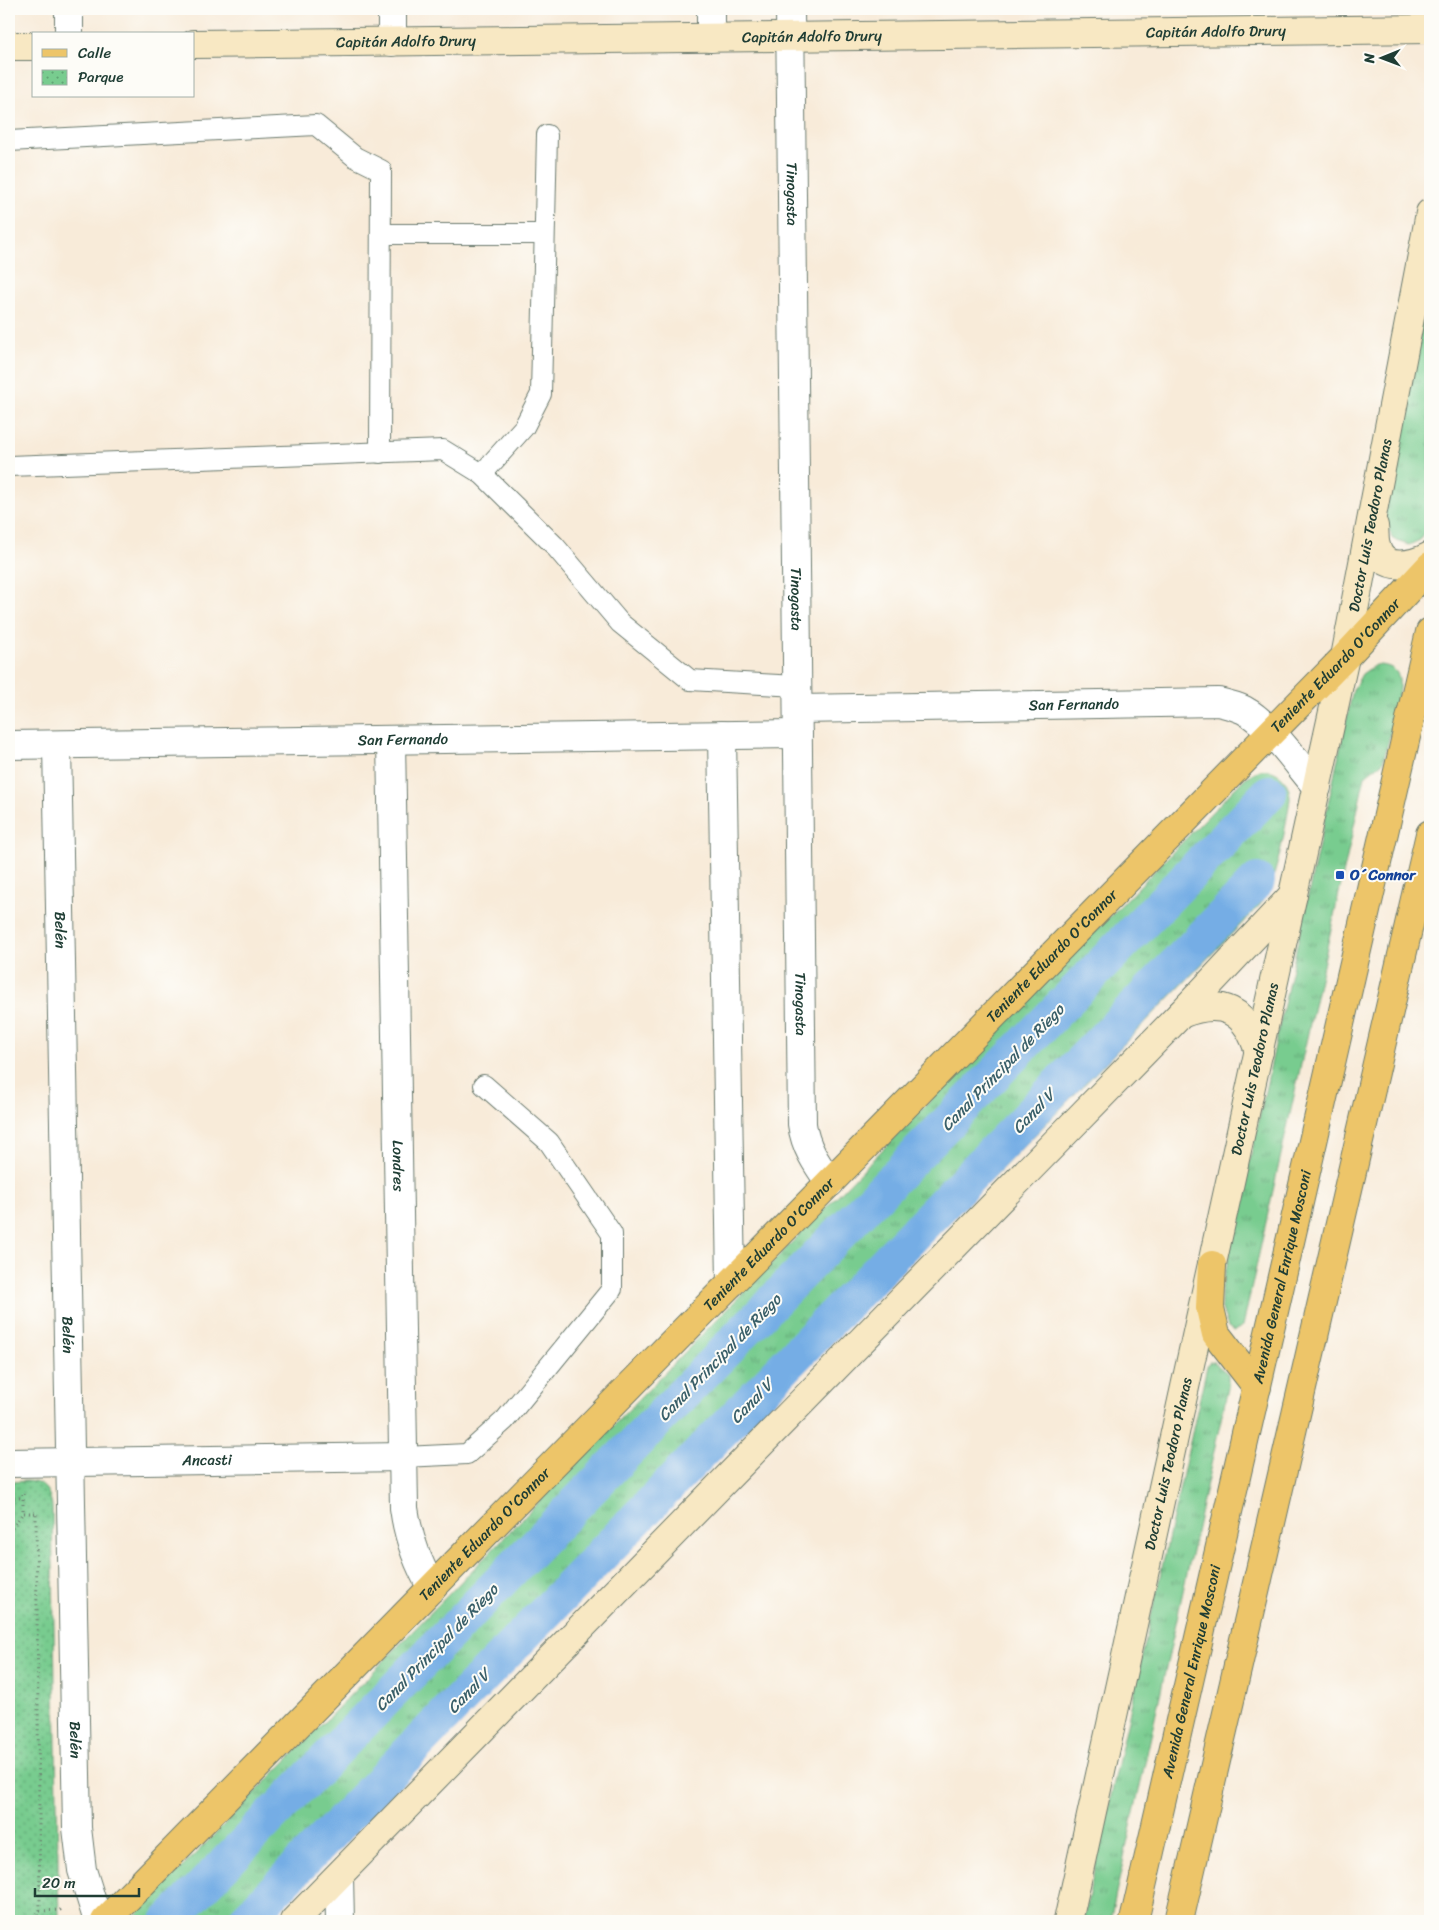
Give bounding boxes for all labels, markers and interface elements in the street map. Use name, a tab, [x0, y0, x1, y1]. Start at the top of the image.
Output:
street label: Capitán Adolfo Drury	[1146, 18, 1286, 45]
street label: Capitán Adolfo Drury	[742, 23, 882, 50]
street label: Capitán Adolfo Drury	[336, 28, 476, 55]
legend	[32, 32, 195, 98]
north arrow	[1356, 32, 1406, 82]
text: Calle	[78, 40, 111, 66]
text: N	[1357, 53, 1382, 64]
text: Parque	[78, 64, 123, 90]
street label: Tinogasta	[779, 162, 805, 226]
street label: Doctor Luis Teodoro Planas	[1341, 436, 1400, 614]
street label: Tinogasta	[783, 567, 810, 631]
street label: Teniente Eduardo O'Connor	[1264, 591, 1408, 739]
street label: San Fernando	[1029, 691, 1120, 718]
street label: San Fernando	[358, 726, 449, 753]
place label: O´Connor	[1349, 862, 1417, 888]
marker: O´Connor	[1334, 869, 1346, 881]
street label: Teniente Eduardo O'Connor	[980, 882, 1125, 1029]
street label: Belén	[47, 911, 74, 949]
street label: Tinogasta	[787, 972, 814, 1036]
street label: Doctor Luis Teodoro Planas	[1223, 980, 1286, 1158]
water label: Canal Principal de Riego	[933, 996, 1072, 1138]
water label: Canal V	[1005, 1080, 1065, 1140]
street label: Londres	[385, 1140, 412, 1192]
street label: Avenida General Enrique Mosconi	[1245, 1167, 1319, 1387]
street label: Teniente Eduardo O'Connor	[697, 1170, 842, 1317]
water label: Canal Principal de Riego	[650, 1286, 789, 1428]
street label: Belén	[55, 1316, 81, 1354]
water label: Canal V	[723, 1370, 783, 1430]
street label: Doctor Luis Teodoro Planas	[1137, 1374, 1200, 1553]
street label: Ancasti	[181, 1447, 233, 1473]
street label: Teniente Eduardo O'Connor	[412, 1460, 557, 1607]
street label: Avenida General Enrique Mosconi	[1154, 1561, 1229, 1782]
water label: Canal Principal de Riego	[367, 1576, 506, 1718]
water label: Canal V	[440, 1660, 500, 1720]
street label: Belén	[62, 1721, 89, 1759]
scale bar	[35, 1865, 139, 1897]
text: 20 m	[42, 1870, 76, 1896]

